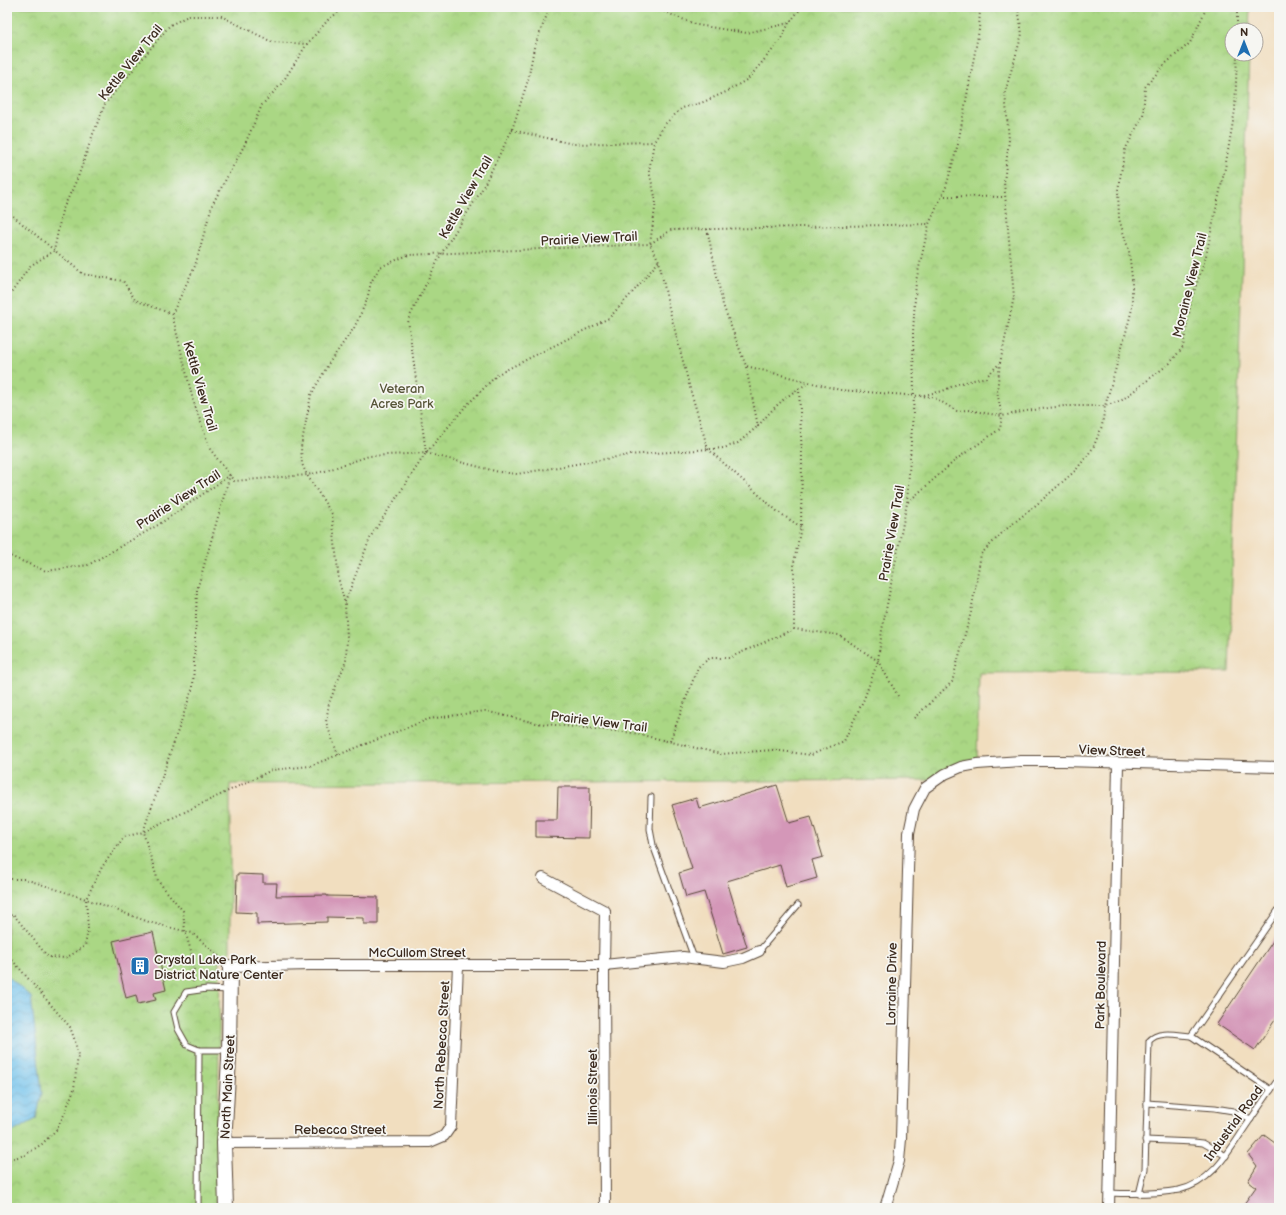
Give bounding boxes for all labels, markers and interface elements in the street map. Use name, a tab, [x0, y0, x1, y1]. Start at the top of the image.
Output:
street label: Kettle View Trail	[95, 21, 166, 104]
north arrow	[1224, 22, 1264, 62]
text: N	[1240, 26, 1248, 39]
street label: Kettle View Trail	[436, 153, 496, 242]
street label: Prairie View Trail	[540, 228, 638, 250]
street label: Moraine View Trail	[1169, 231, 1211, 339]
street label: Kettle View Trail	[180, 339, 221, 433]
park label: Veteran Acres Park	[371, 381, 434, 412]
street label: Prairie View Trail	[133, 467, 224, 533]
street label: Prairie View Trail	[876, 484, 908, 582]
street label: Prairie View Trail	[550, 708, 648, 736]
street label: View Street	[1078, 742, 1145, 760]
street label: Park Boulevard	[1092, 940, 1110, 1030]
street label: Lorraine Drive	[883, 942, 901, 1026]
street label: McCullom Street	[368, 945, 466, 961]
place label: Crystal Lake Park District Nature Center	[154, 952, 284, 983]
building icon: Crystal Lake Park District Nature Center	[129, 955, 151, 977]
street label: North Rebecca Street	[431, 980, 453, 1110]
street label: North Main Street	[217, 1034, 239, 1140]
street label: Illinois Street	[585, 1049, 601, 1125]
street label: Industrial Road	[1201, 1083, 1267, 1164]
street label: Rebecca Street	[294, 1122, 386, 1138]

